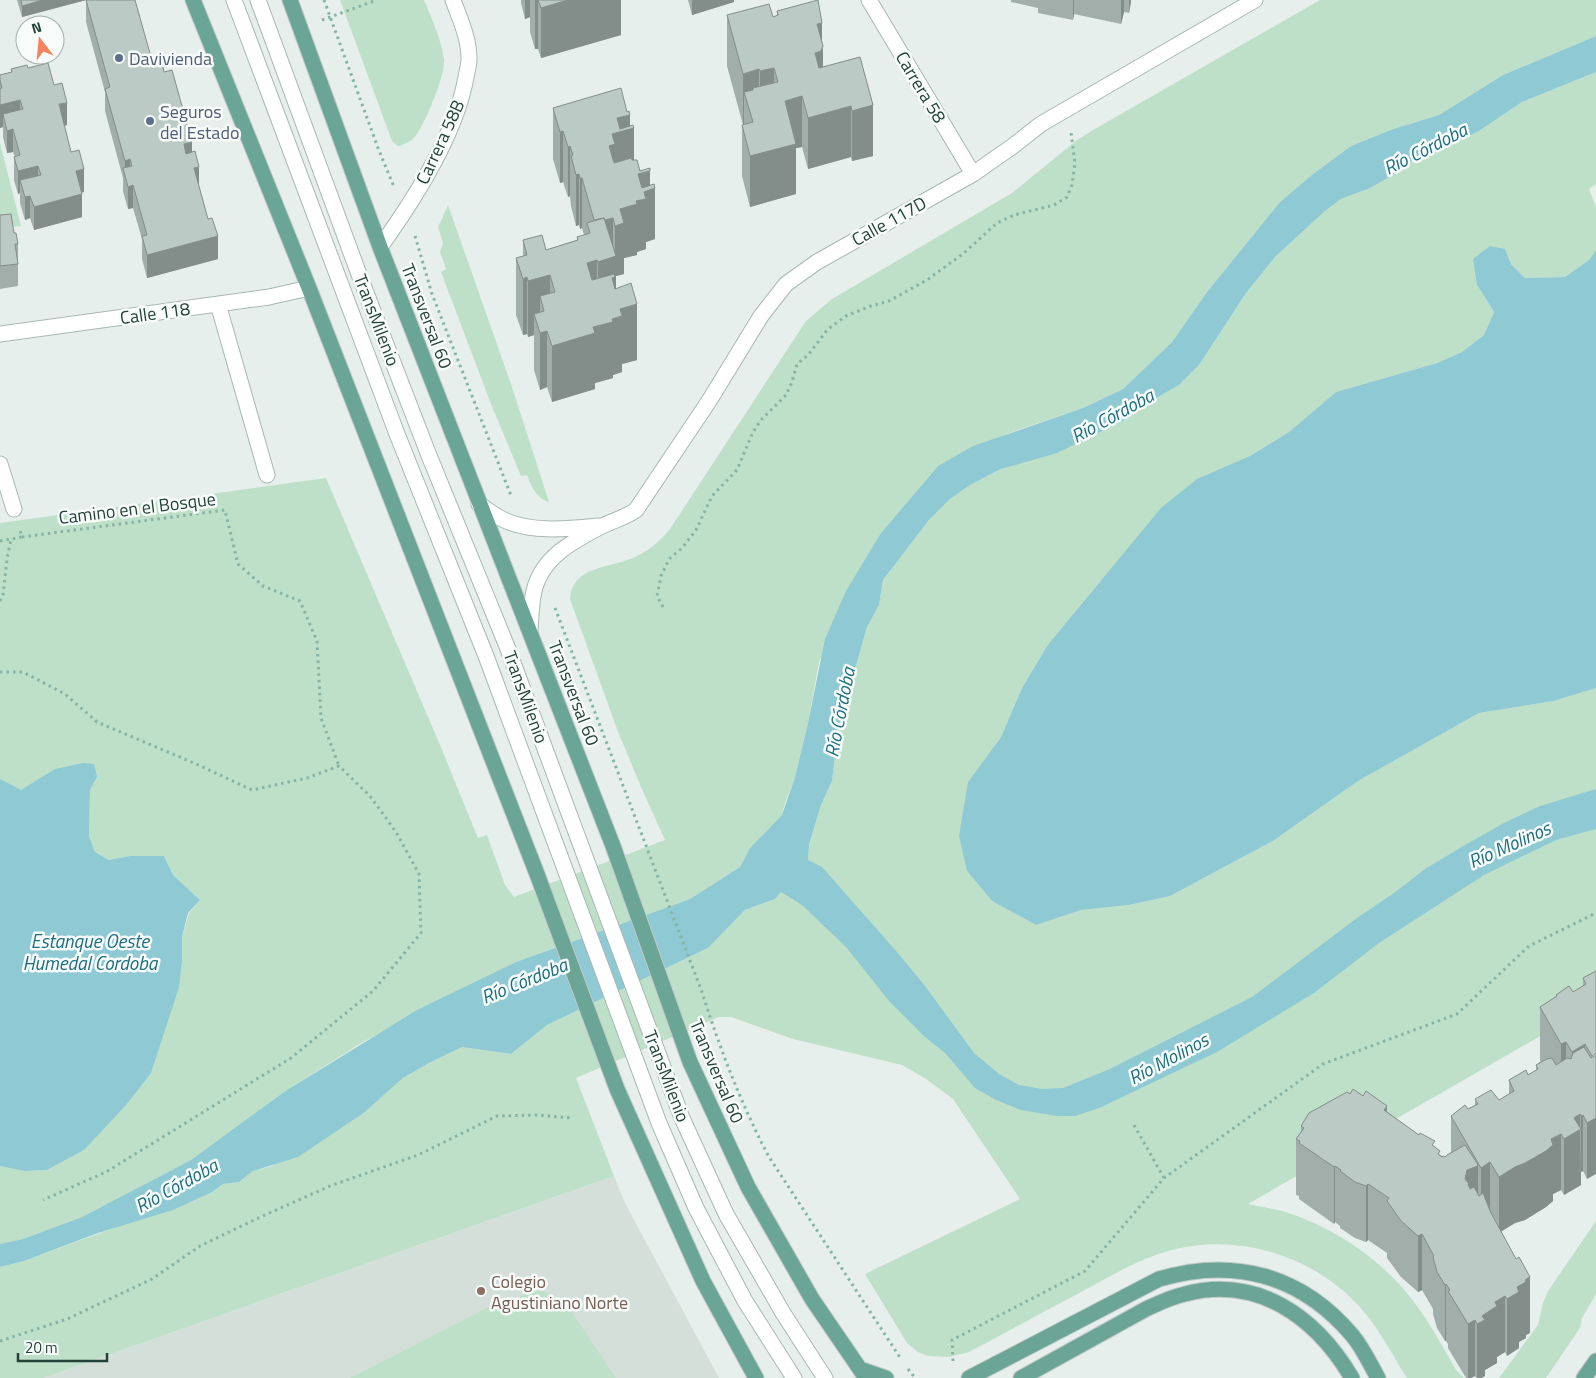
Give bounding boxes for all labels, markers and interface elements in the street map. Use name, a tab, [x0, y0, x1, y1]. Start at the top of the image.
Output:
north arrow	[15, 15, 65, 65]
text: N	[29, 16, 44, 38]
place label: Davivienda	[129, 45, 212, 72]
street label: Carrera 58	[889, 46, 953, 128]
marker: Davivienda	[113, 52, 125, 64]
street label: Carrera 58B	[409, 95, 471, 189]
place label: Seguros del Estado	[160, 98, 239, 146]
water label: Río Córdoba	[1378, 114, 1473, 181]
marker: Seguros del Estado	[144, 115, 156, 127]
street label: Calle 117D	[847, 189, 931, 253]
street label: Transversal 60	[395, 260, 459, 372]
street label: TransMilenio	[347, 270, 407, 370]
street label: Calle 118	[118, 295, 192, 331]
water label: Río Córdoba	[1065, 380, 1160, 450]
street label: Camino en el Bosque	[57, 485, 217, 531]
street label: Transversal 60	[542, 637, 606, 749]
street label: TransMilenio	[497, 647, 555, 747]
water label: Río Córdoba	[816, 663, 862, 759]
water label: Río Molinos	[1463, 812, 1556, 875]
water label: Estanque Oeste Humedal Cordoba	[23, 926, 159, 977]
water label: Río Córdoba	[477, 949, 573, 1010]
street label: Transversal 60	[683, 1015, 751, 1127]
water label: Río Molinos	[1123, 1024, 1215, 1091]
street label: TransMilenio	[637, 1026, 697, 1126]
water label: Río Córdoba	[129, 1150, 224, 1220]
place label: Colegio Agustiniano Norte	[491, 1268, 628, 1316]
marker: Colegio Agustiniano Norte	[475, 1285, 487, 1297]
scale bar	[18, 1330, 106, 1362]
text: 20 m	[25, 1336, 58, 1359]

